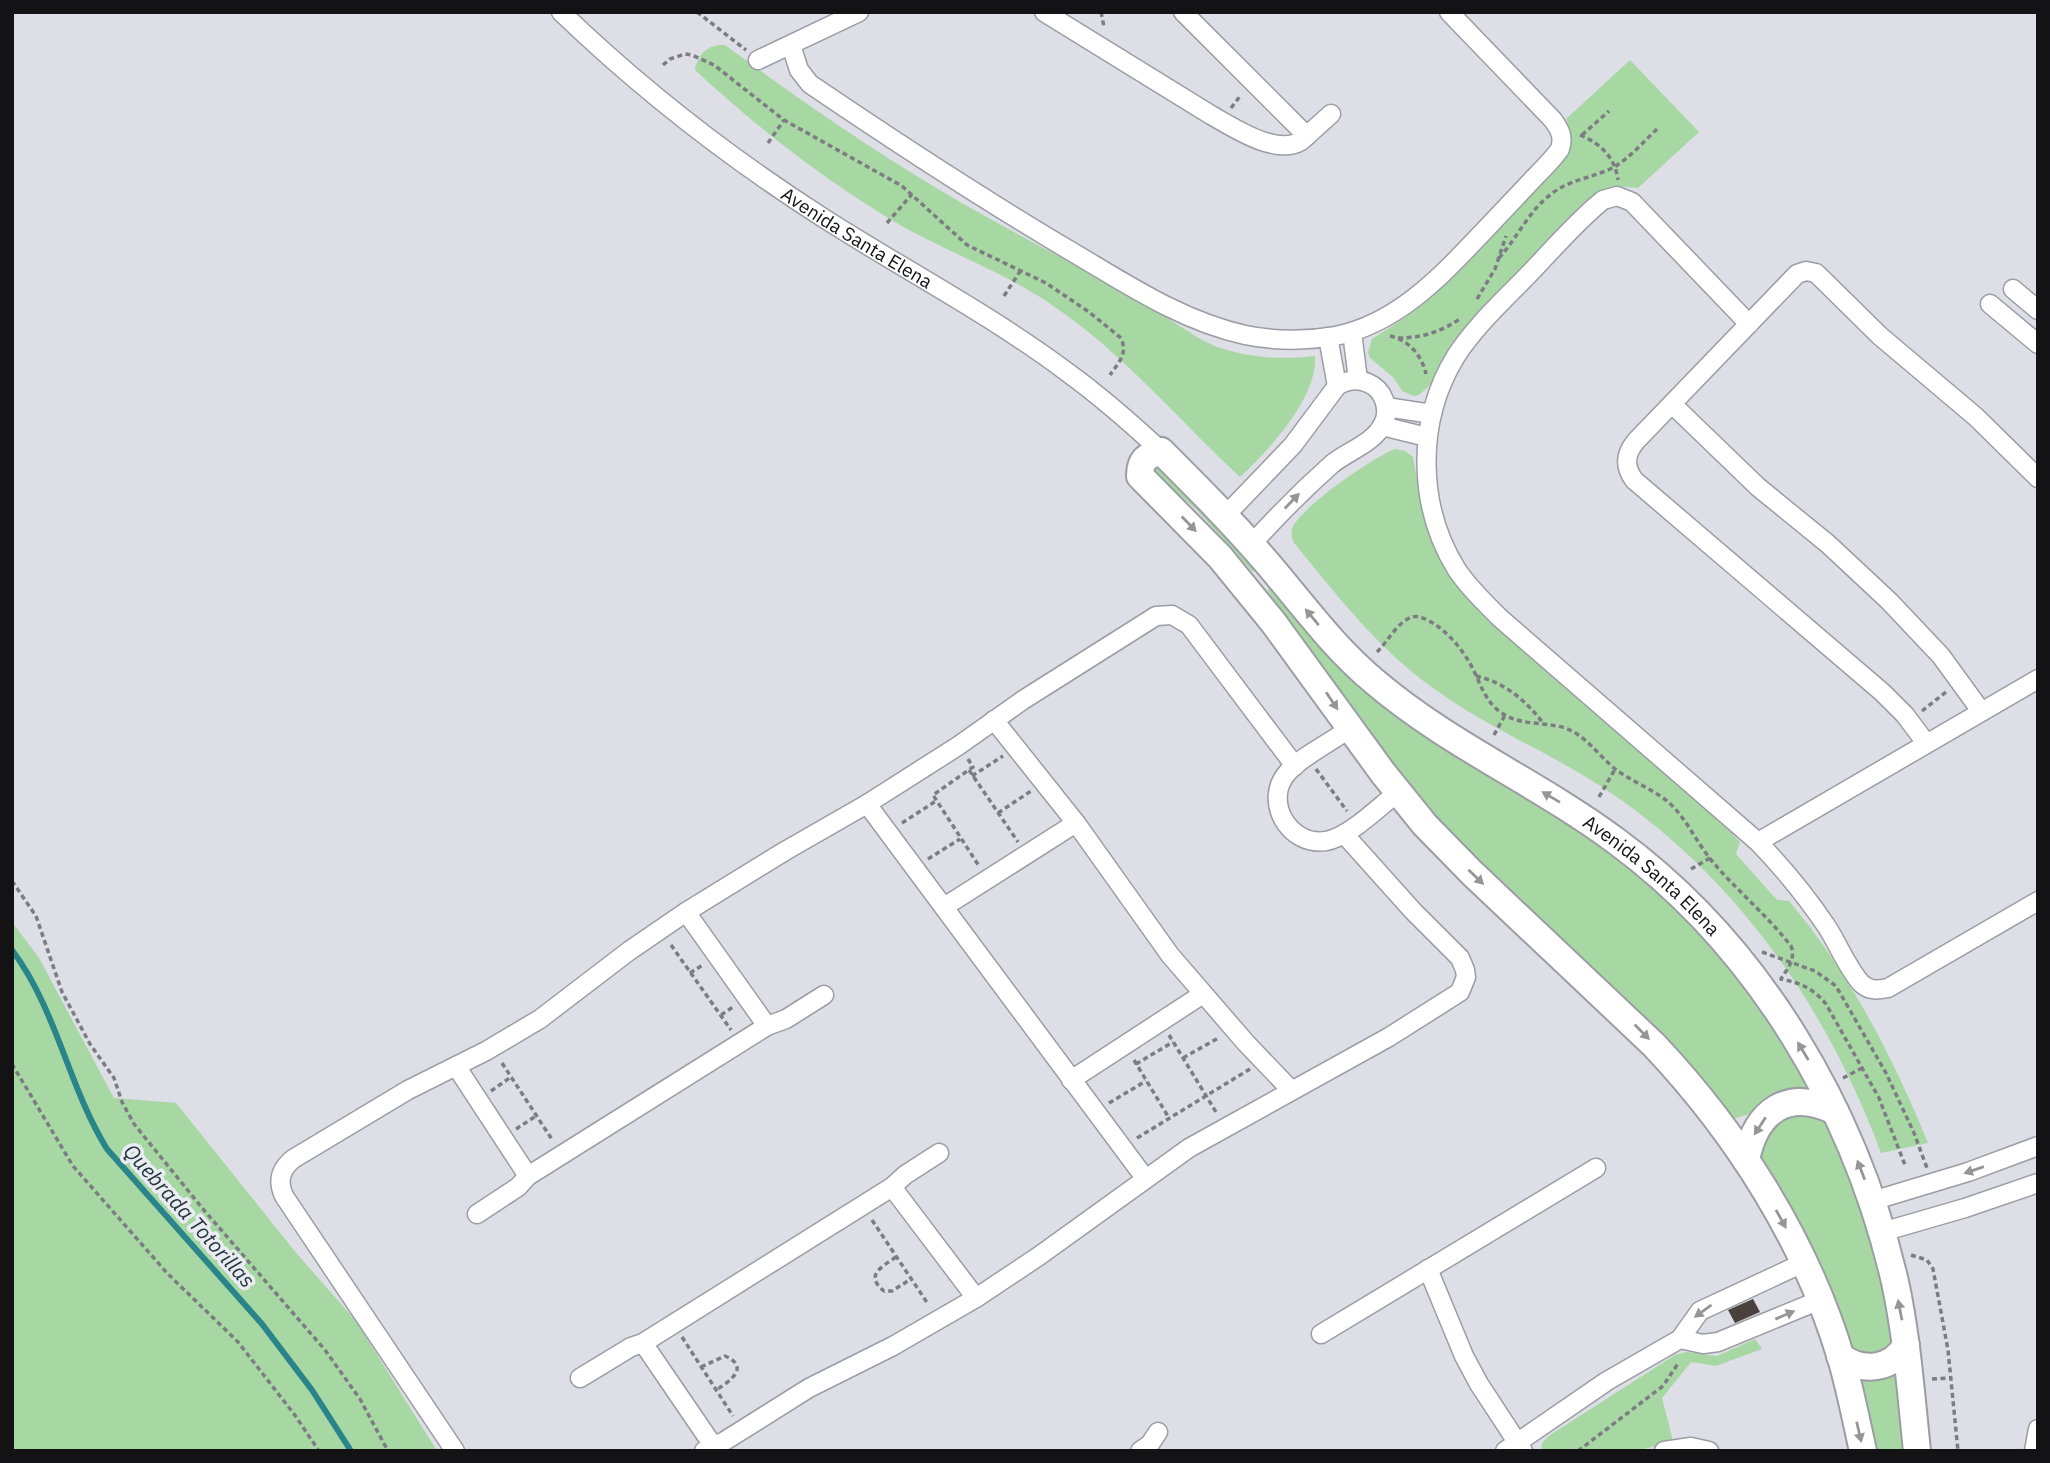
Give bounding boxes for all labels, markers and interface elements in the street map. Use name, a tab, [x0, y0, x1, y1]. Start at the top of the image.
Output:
street label: Avenida Santa Elena	[777, 182, 937, 294]
one-way arrow	[1284, 493, 1300, 510]
one-way arrow	[1181, 515, 1197, 532]
one-way arrow	[1305, 609, 1320, 626]
one-way arrow	[1325, 692, 1339, 710]
one-way arrow	[1542, 790, 1561, 803]
street label: Avenida Santa Elena	[1579, 810, 1726, 941]
one-way arrow	[1467, 868, 1484, 885]
one-way arrow	[1633, 1024, 1650, 1041]
one-way arrow	[1796, 1041, 1809, 1060]
one-way arrow	[1753, 1116, 1766, 1136]
water label: Quebrada Totorillas	[118, 1138, 262, 1293]
one-way arrow	[1856, 1160, 1867, 1181]
one-way arrow	[1963, 1165, 1984, 1176]
one-way arrow	[1775, 1209, 1787, 1229]
one-way arrow	[1895, 1299, 1906, 1321]
one-way arrow	[1694, 1304, 1712, 1318]
one-way arrow	[1775, 1309, 1796, 1320]
one-way arrow	[1854, 1421, 1865, 1443]

